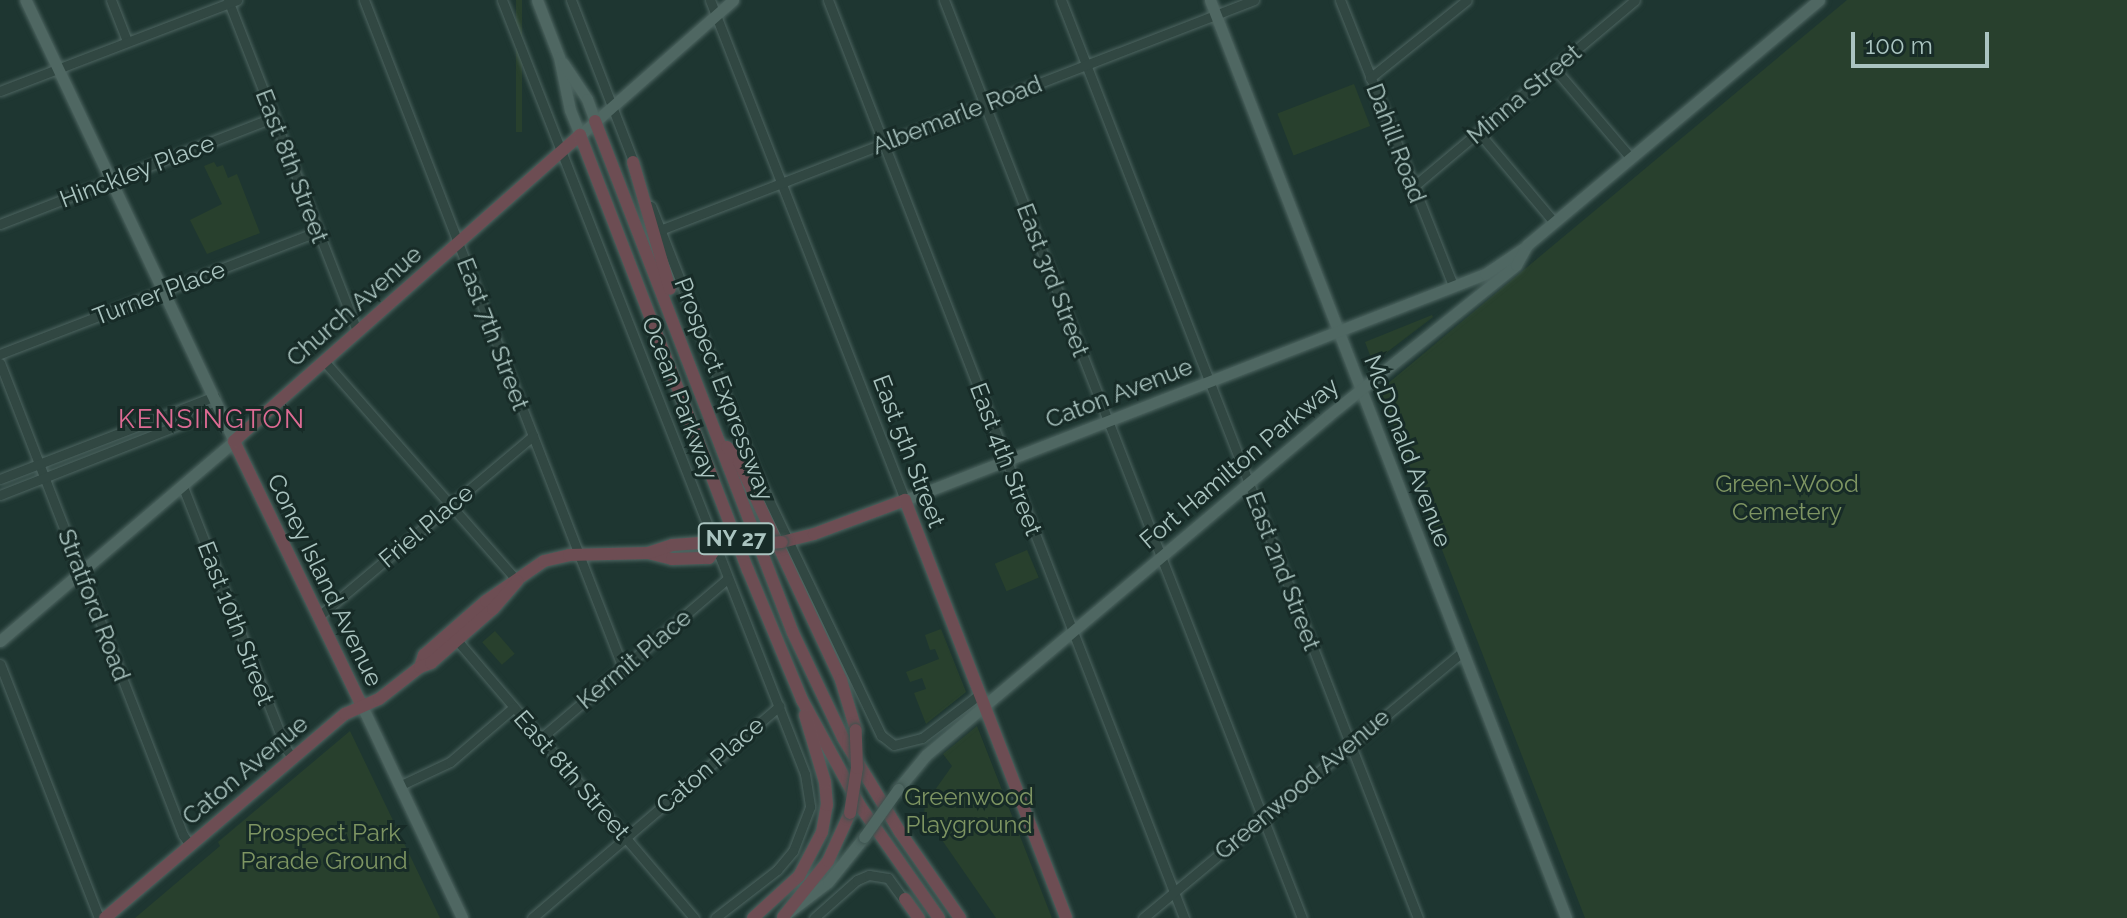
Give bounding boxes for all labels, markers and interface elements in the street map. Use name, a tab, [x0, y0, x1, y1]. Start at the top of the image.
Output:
scale bar	[1855, 16, 1993, 66]
text: 100 m	[1865, 31, 1933, 60]
street label: Minna Street	[1461, 38, 1587, 150]
street label: Albemarle Road	[868, 69, 1046, 161]
street label: Dahill Road	[1360, 79, 1432, 207]
street label: East 8th Street	[249, 85, 335, 247]
street label: Hinckley Place	[55, 128, 219, 214]
street label: East 3rd Street	[1011, 199, 1095, 361]
street label: Church Avenue	[280, 239, 428, 373]
street label: East 7th Street	[451, 254, 535, 414]
street label: Turner Place	[89, 255, 229, 331]
street label: Prospect Expressway	[668, 273, 780, 505]
street label: Ocean Parkway	[636, 312, 724, 484]
street label: McDonald Avenue	[1358, 350, 1458, 552]
street label: Caton Avenue	[1041, 352, 1197, 434]
street label: East 5th Street	[867, 371, 951, 531]
street label: Fort Hamilton Parkway	[1134, 371, 1344, 555]
street label: East 4th Street	[964, 379, 1048, 539]
district label: KENSINGTON	[118, 404, 306, 436]
street label: Coney Island Avenue	[261, 469, 389, 691]
park label: Green-Wood Cemetery	[1715, 470, 1859, 526]
street label: Friel Place	[373, 478, 479, 574]
street label: East 2nd Street	[1240, 488, 1326, 654]
road number: NY 27	[696, 521, 776, 557]
street label: Stratford Road	[52, 525, 136, 685]
street label: East 10th Street	[192, 537, 280, 709]
street label: Kermit Place	[571, 603, 697, 715]
street label: Greenwood Avenue	[1208, 702, 1396, 866]
street label: East 8th Street	[508, 704, 636, 846]
street label: Caton Avenue	[176, 709, 314, 831]
street label: Caton Place	[650, 710, 770, 820]
park label: Greenwood Playground	[904, 783, 1034, 839]
park label: Prospect Park Parade Ground	[240, 819, 408, 875]

